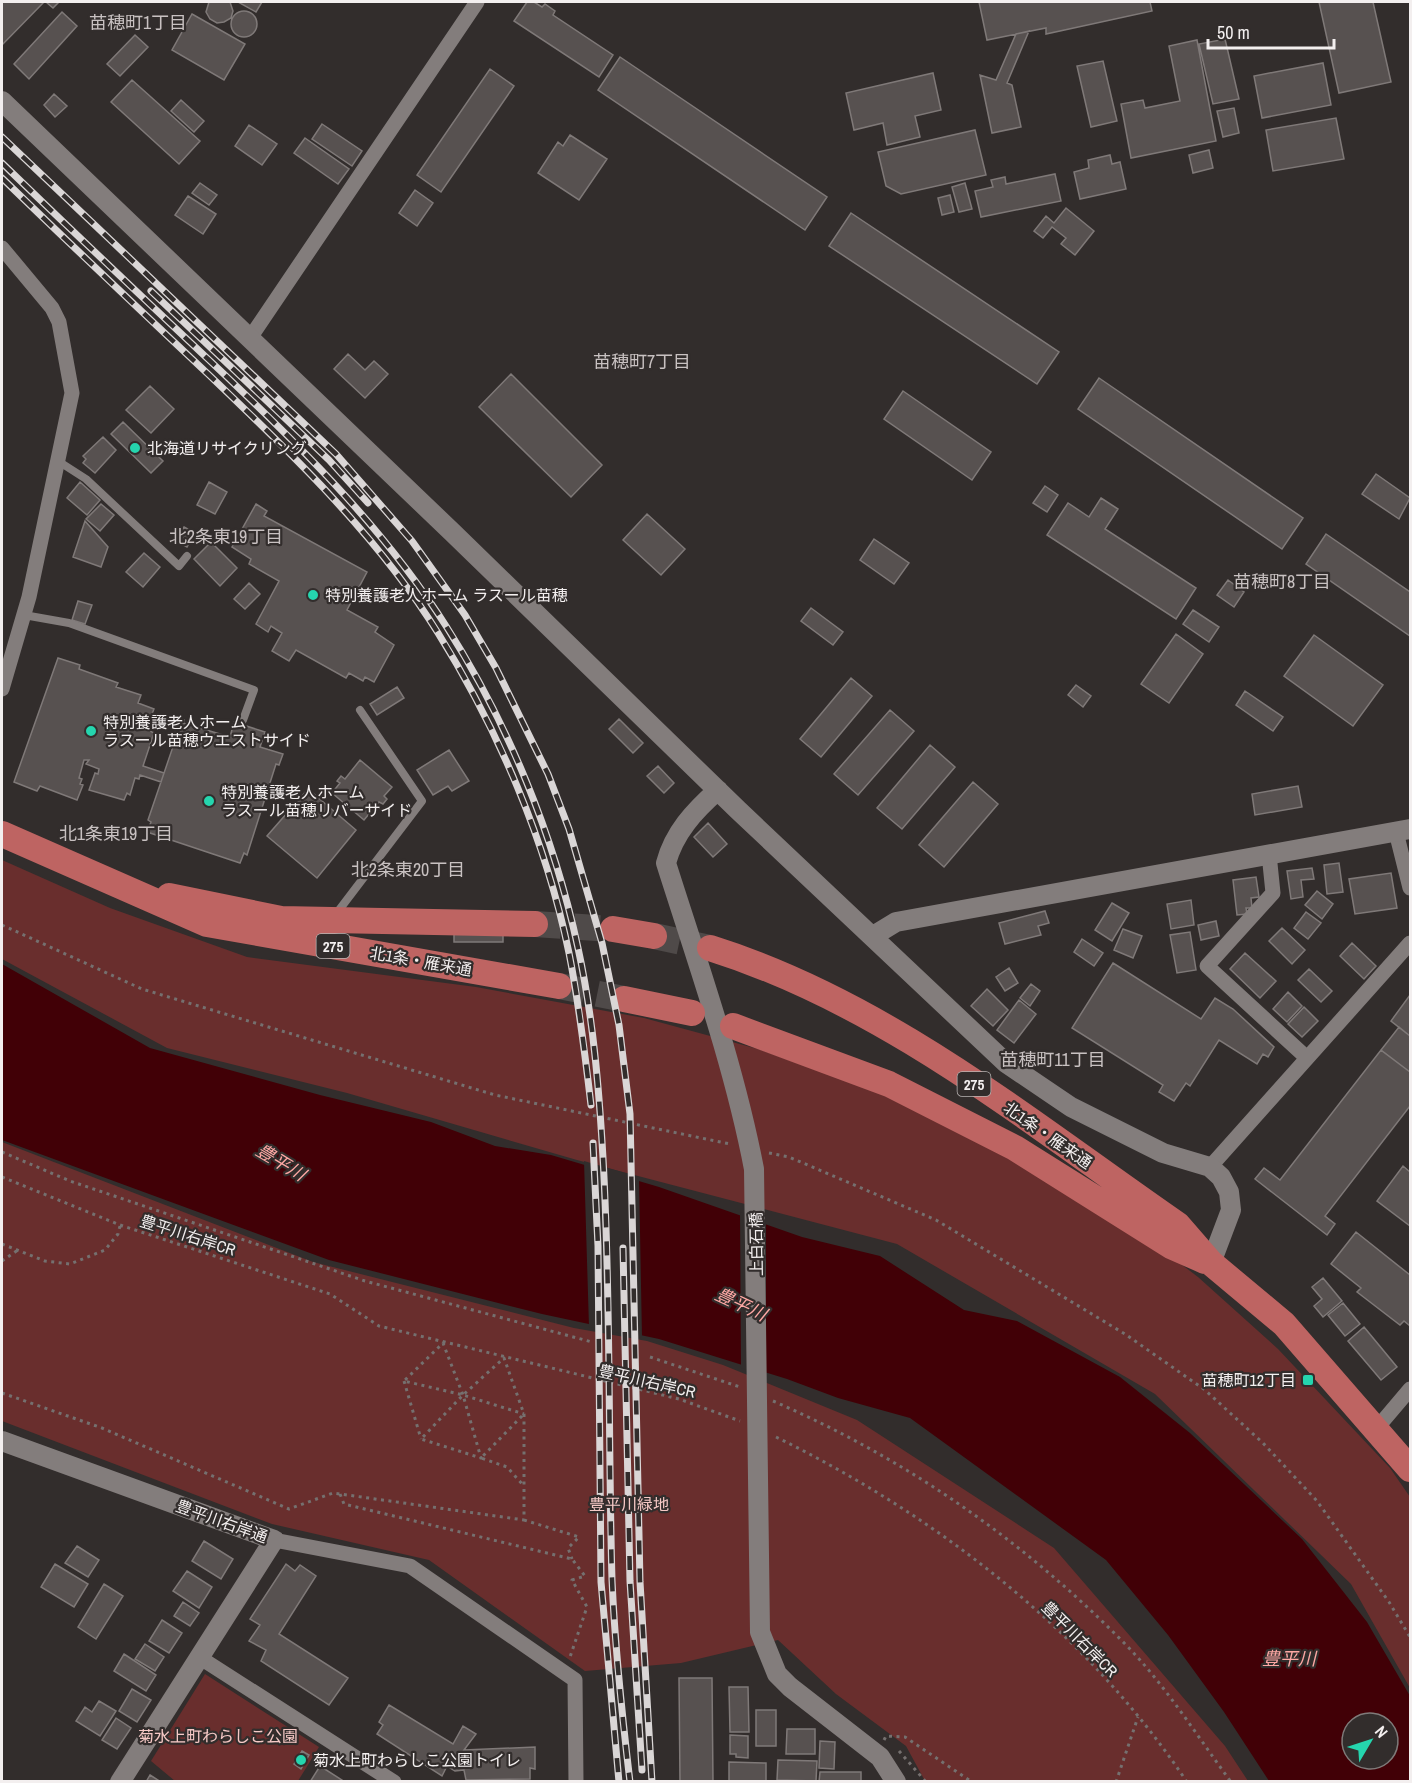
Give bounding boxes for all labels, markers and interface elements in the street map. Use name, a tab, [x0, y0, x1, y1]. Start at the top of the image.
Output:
district label: 苗穂町1丁目	[89, 10, 187, 35]
scale bar	[1208, 12, 1334, 50]
text: 50 m	[1217, 20, 1250, 45]
district label: 苗穂町7丁目	[593, 349, 691, 374]
place label: 北海道リサイクリング	[147, 437, 307, 459]
marker: 北海道リサイクリング	[128, 441, 142, 455]
district label: 北2条東19丁目	[169, 524, 283, 549]
district label: 苗穂町8丁目	[1233, 569, 1331, 594]
place label: 特別養護老人ホーム ラスール苗穂	[325, 584, 568, 606]
marker: 特別養護老人ホーム ラスール苗穂	[306, 588, 320, 602]
place label: 特別養護老人ホーム ラスール苗穂ウエストサイド	[103, 711, 311, 751]
marker: 特別養護老人ホーム ラスール苗穂ウエストサイド	[84, 724, 98, 738]
place label: 特別養護老人ホーム ラスール苗穂リバーサイド	[221, 781, 412, 821]
marker: 特別養護老人ホーム ラスール苗穂リバーサイド	[202, 794, 216, 808]
district label: 北1条東19丁目	[59, 821, 173, 846]
district label: 北2条東20丁目	[351, 857, 465, 882]
road number: 275	[316, 934, 350, 958]
street label: 北1条・雁来通	[368, 941, 474, 981]
district label: 苗穂町11丁目	[1000, 1047, 1106, 1072]
road number: 275	[958, 1072, 990, 1096]
street label: 北1条・雁来通	[999, 1096, 1097, 1174]
water label: 豊平川	[251, 1137, 312, 1188]
street label: 豊平川右岸CR	[138, 1209, 239, 1261]
street label: 上白石橋	[744, 1212, 768, 1276]
water label: 豊平川	[711, 1281, 773, 1328]
street label: 豊平川右岸CR	[596, 1359, 698, 1403]
place label: 苗穂町12丁目	[1201, 1369, 1296, 1391]
marker: 苗穂町12丁目	[1301, 1373, 1315, 1387]
park label: 豊平川緑地	[589, 1493, 669, 1515]
street label: 豊平川右岸通	[173, 1494, 271, 1548]
street label: 豊平川右岸CR	[1037, 1596, 1123, 1682]
water label: 豊平川	[1262, 1646, 1318, 1671]
north arrow	[1340, 1711, 1400, 1771]
text: N	[1370, 1721, 1393, 1742]
park label: 菊水上町わらしこ公園	[138, 1725, 298, 1747]
place label: 菊水上町わらしこ公園トイレ	[313, 1749, 521, 1771]
marker: 菊水上町わらしこ公園トイレ	[294, 1753, 308, 1767]

